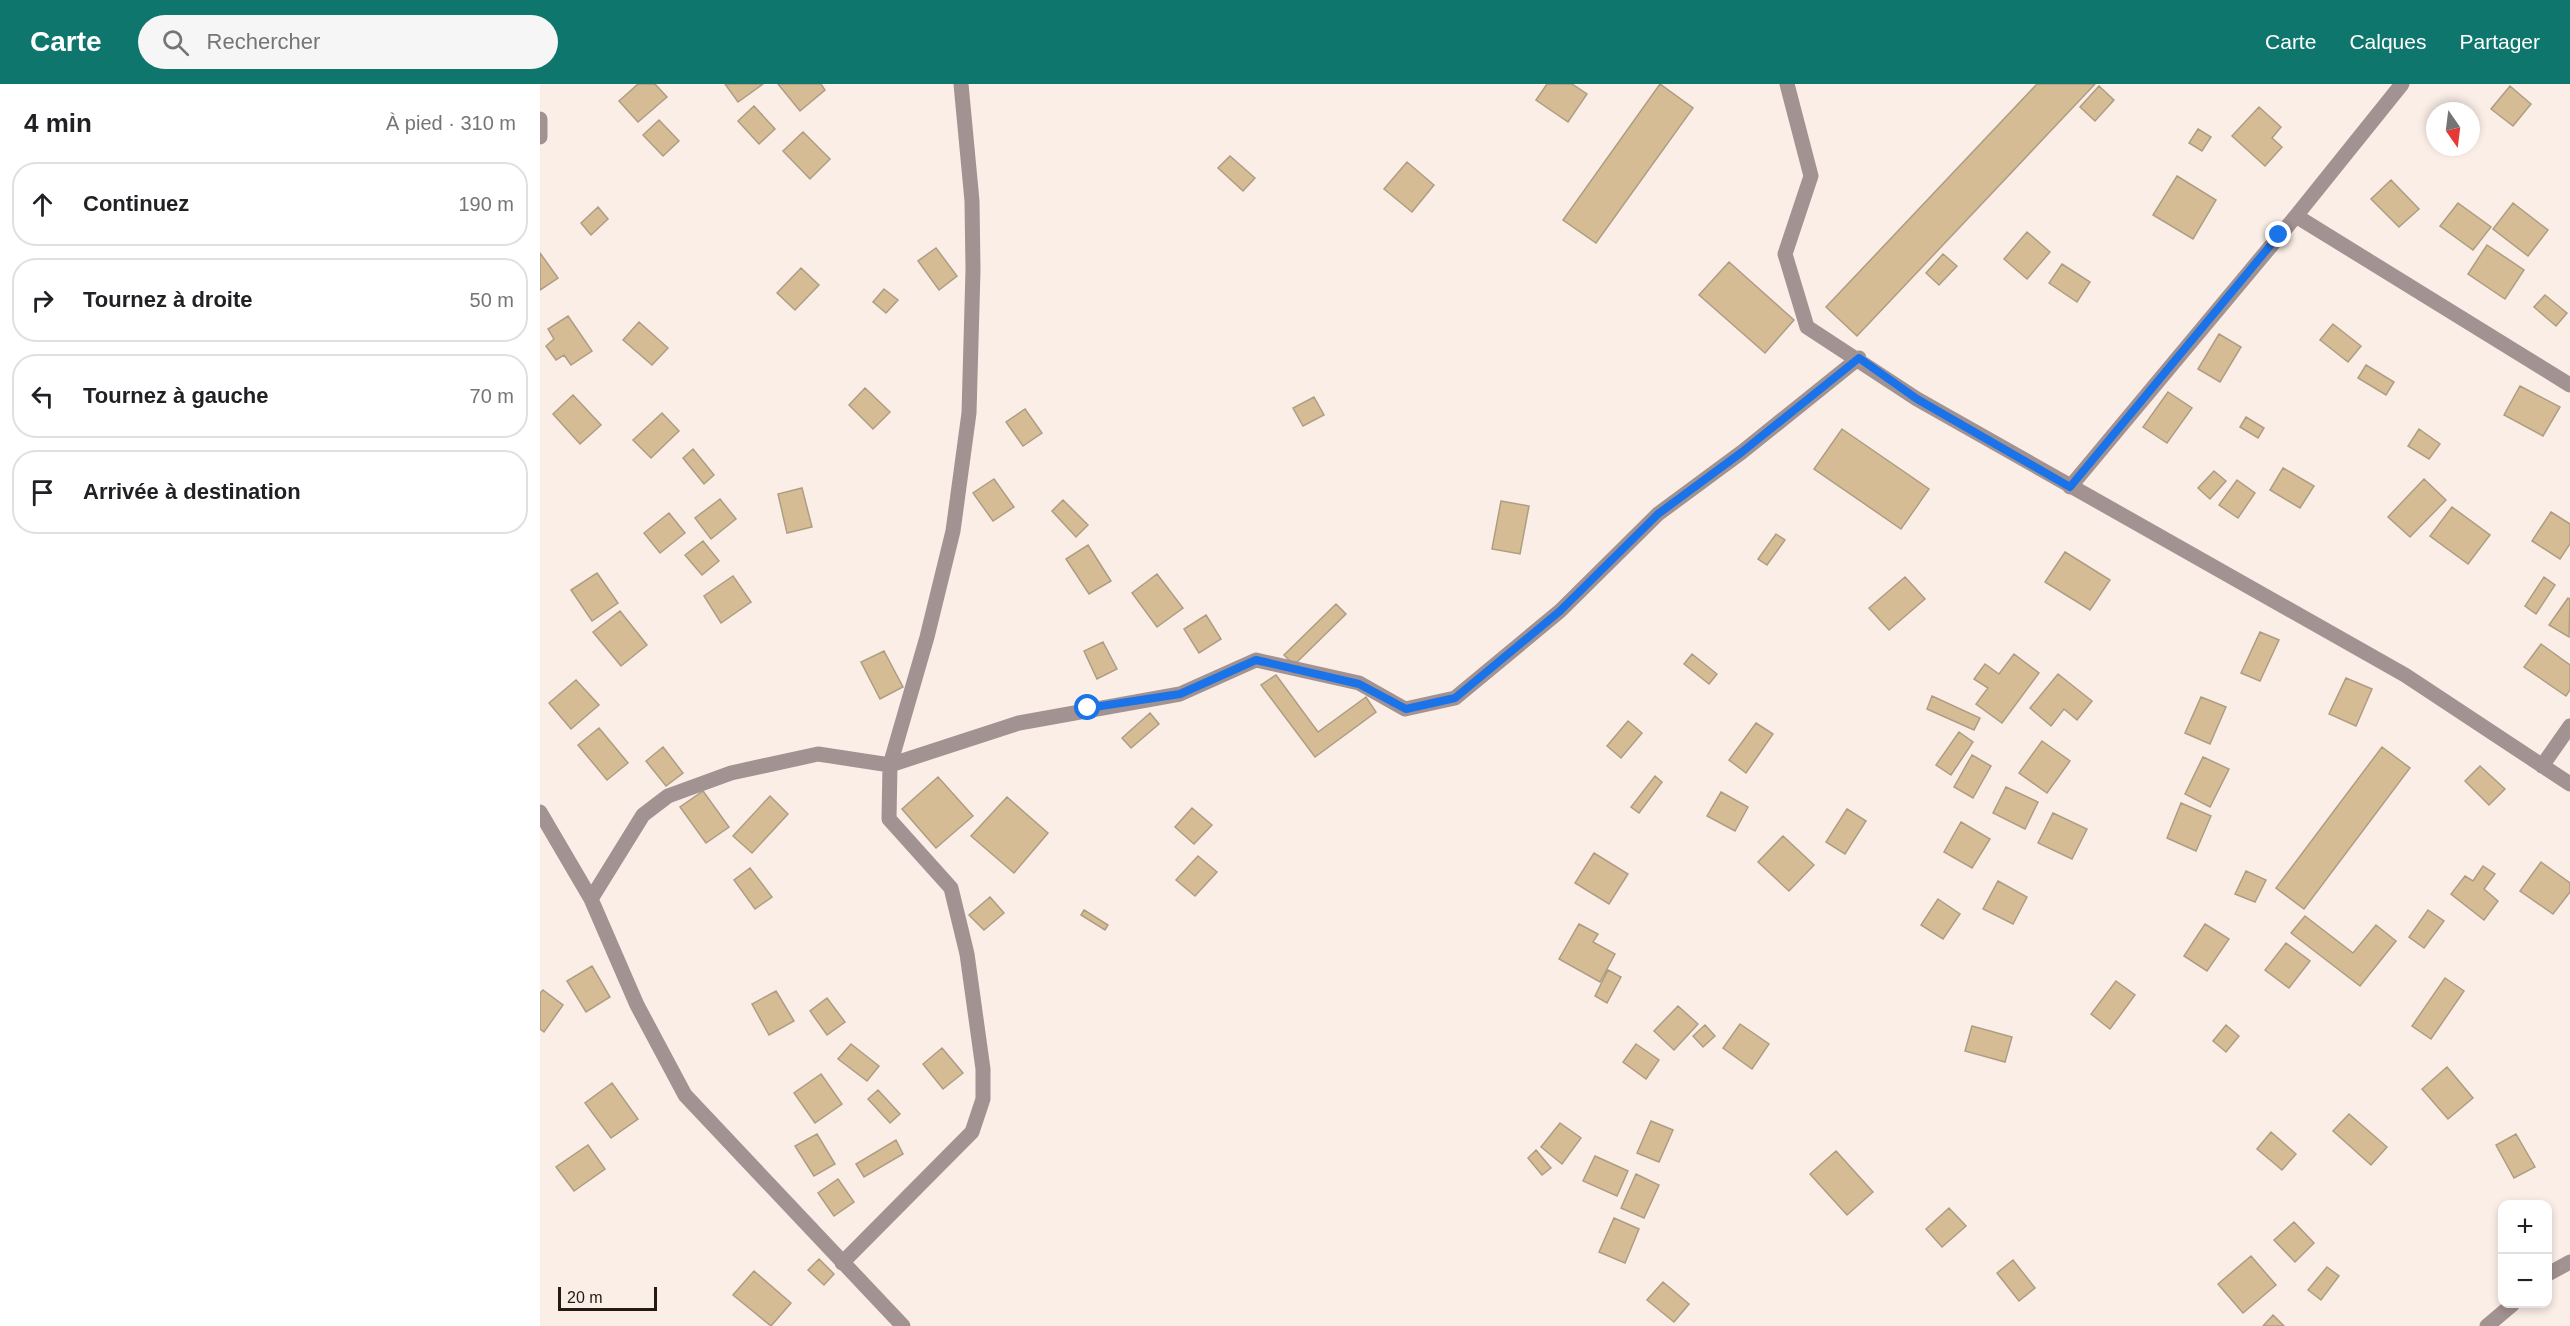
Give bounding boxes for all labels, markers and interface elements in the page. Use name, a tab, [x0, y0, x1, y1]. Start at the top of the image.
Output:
search box	[138, 15, 558, 69]
text: Carte	[30, 26, 102, 57]
icon: search	[159, 26, 192, 59]
text: Rechercher	[207, 29, 320, 54]
text: Carte	[2265, 30, 2316, 53]
text: Calques	[2349, 30, 2426, 53]
text: Partager	[2459, 30, 2540, 53]
north arrow	[2426, 102, 2480, 156]
text: 4 min	[24, 108, 92, 138]
text: À pied · 310 m	[386, 112, 516, 134]
icon: ahead	[26, 188, 59, 221]
text: Continuez	[83, 191, 189, 216]
text: 190 m	[458, 193, 514, 215]
route end	[2265, 221, 2291, 247]
icon: right	[26, 284, 59, 317]
text: Tournez à droite	[83, 287, 253, 312]
text: 50 m	[470, 289, 514, 311]
icon: left	[26, 380, 59, 413]
text: Tournez à gauche	[83, 383, 268, 408]
text: 70 m	[470, 385, 514, 407]
icon: arrive	[26, 476, 59, 509]
text: Arrivée à destination	[83, 479, 301, 504]
route start	[1074, 694, 1100, 720]
map controls	[2498, 1200, 2552, 1308]
button: +	[2498, 1200, 2552, 1254]
button: −	[2498, 1254, 2552, 1308]
scale bar	[558, 1284, 657, 1312]
text: 20 m	[567, 1289, 603, 1306]

